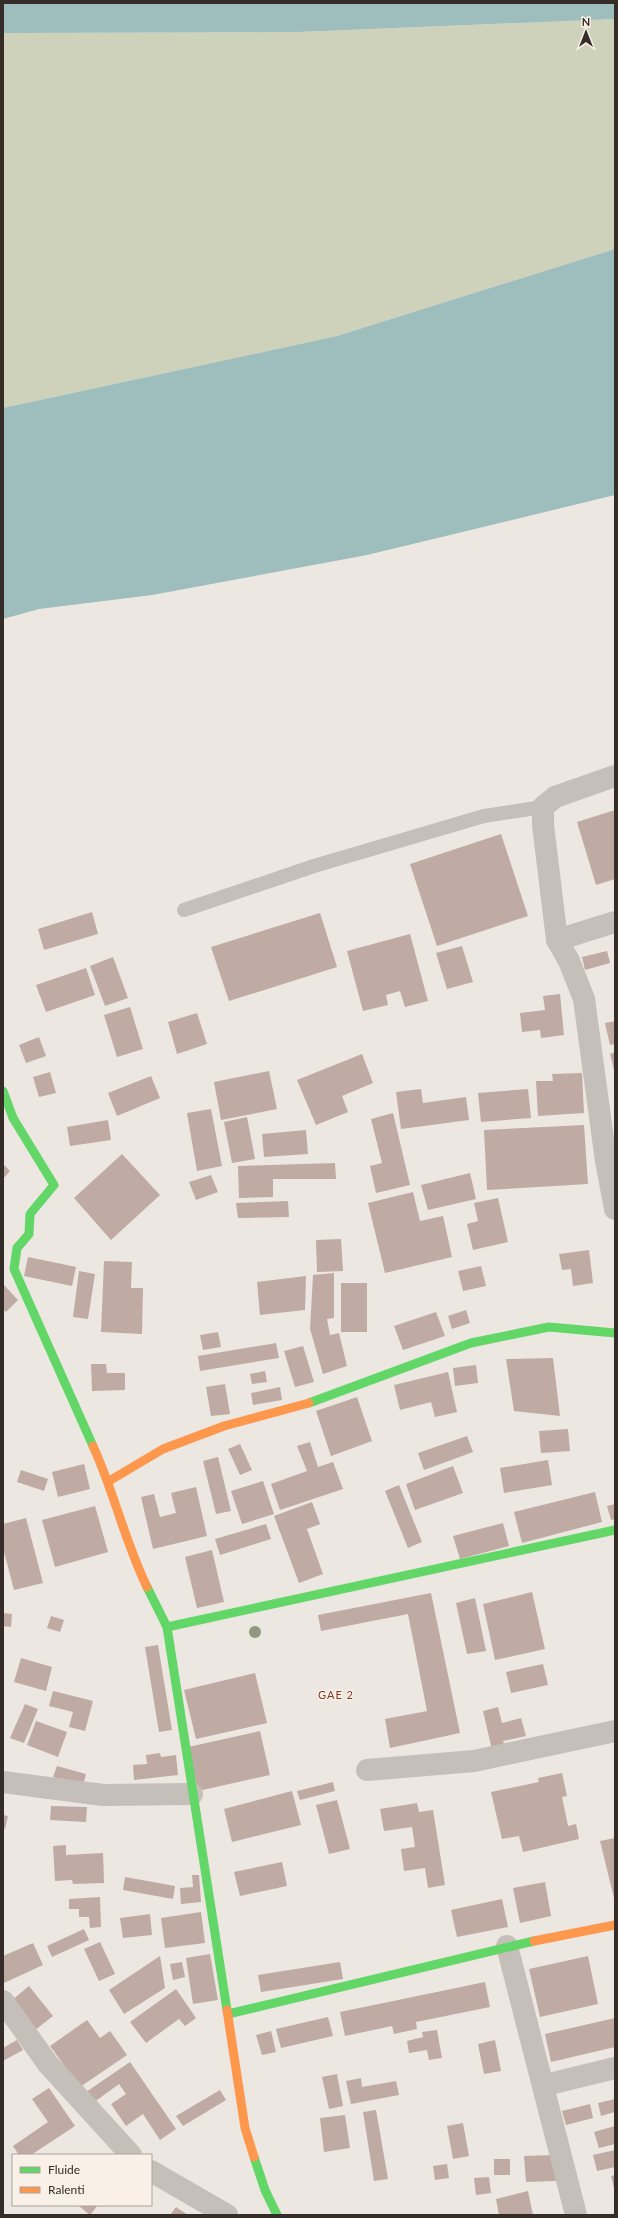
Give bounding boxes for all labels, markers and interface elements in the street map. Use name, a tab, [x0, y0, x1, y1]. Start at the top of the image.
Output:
north arrow	[566, 12, 606, 52]
text: N	[582, 15, 590, 28]
district label: GAE 2	[318, 1688, 354, 1701]
legend	[12, 2154, 152, 2206]
text: Fluide	[48, 2162, 80, 2177]
text: Ralenti	[48, 2182, 85, 2197]

